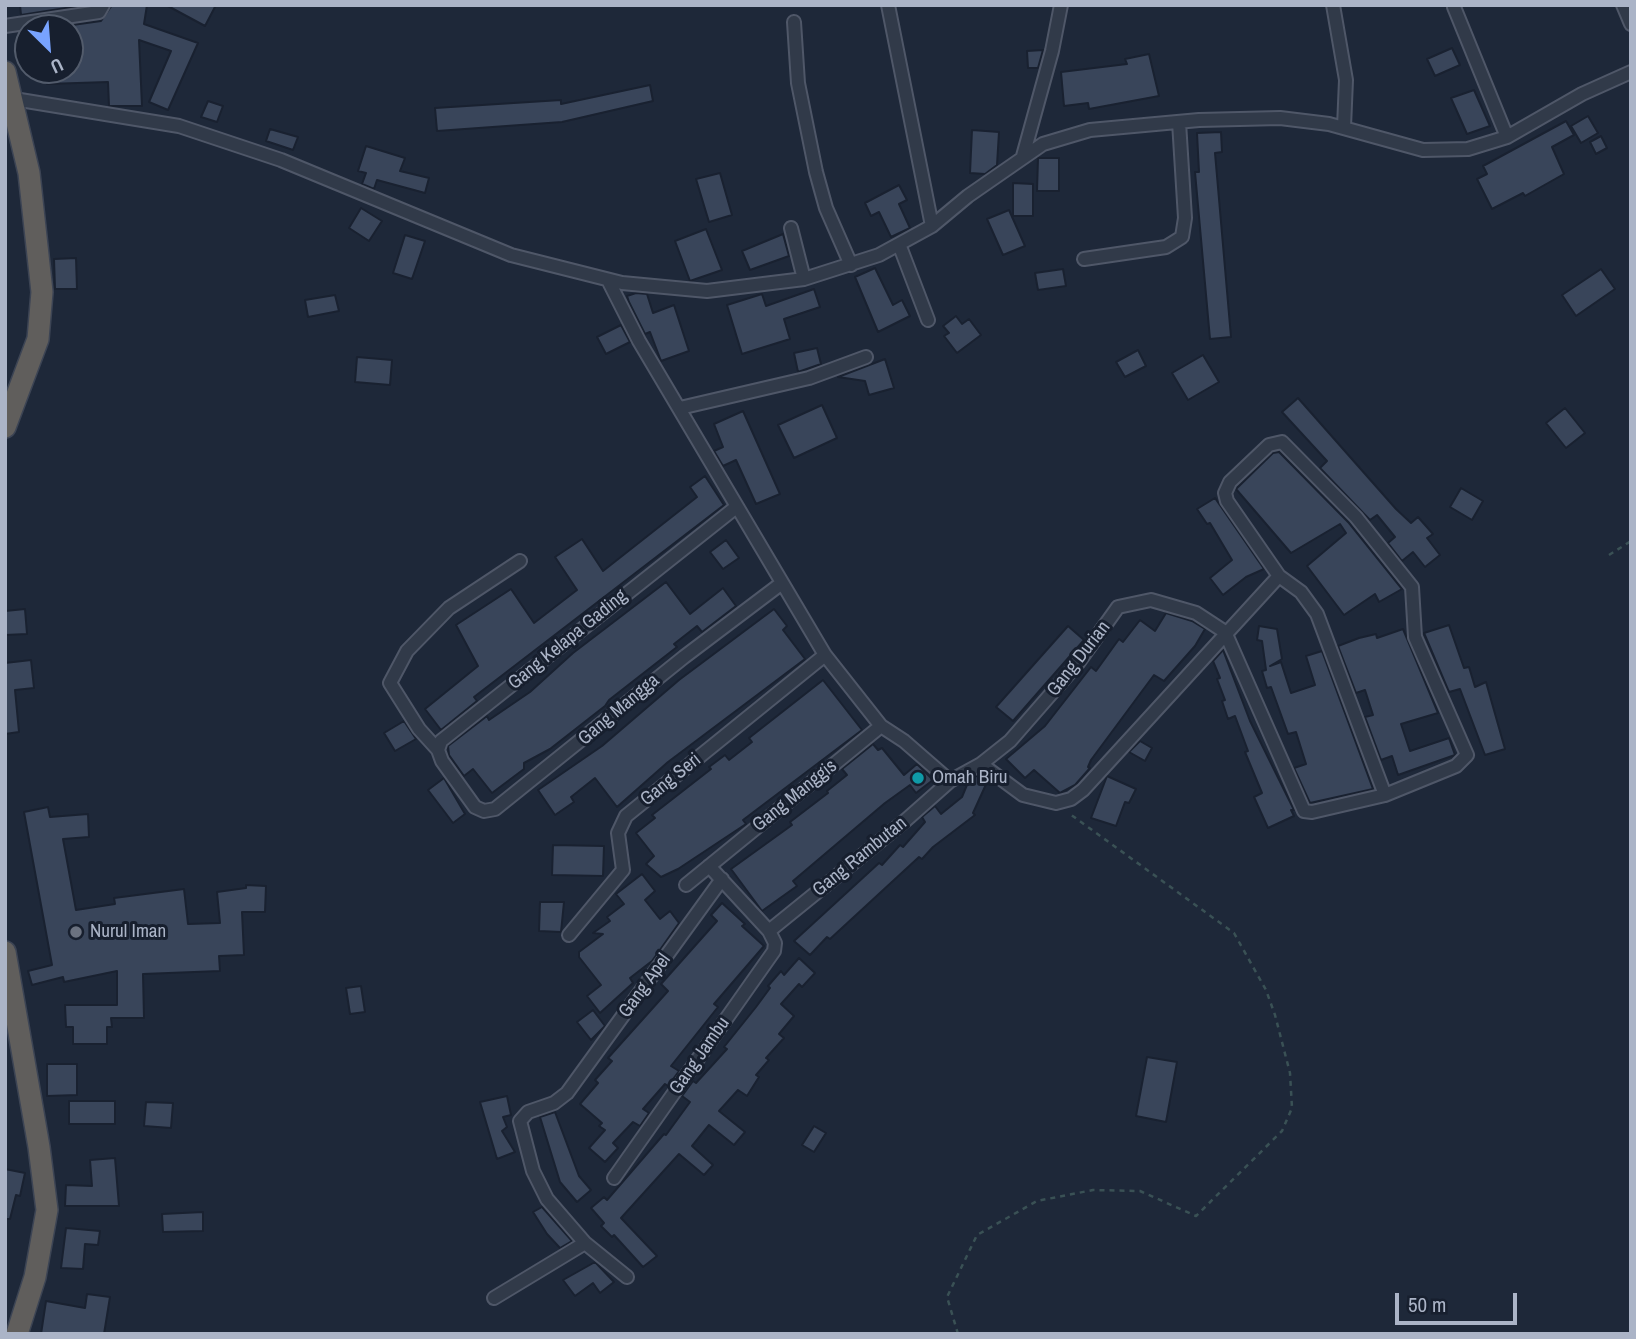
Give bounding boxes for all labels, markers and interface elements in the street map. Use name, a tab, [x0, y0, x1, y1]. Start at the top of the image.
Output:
north arrow	[14, 14, 84, 84]
text: U	[46, 52, 68, 80]
street label: Gang Kelapa Gading	[504, 585, 632, 695]
street label: Gang Durian	[1043, 617, 1115, 701]
street label: Gang Mangga	[574, 670, 664, 750]
street label: Gang Seri	[636, 749, 706, 811]
street label: Gang Manggis	[748, 755, 842, 837]
place label: Omah Biru	[932, 767, 1007, 789]
marker: Omah Biru	[910, 770, 926, 786]
street label: Gang Rambutan	[808, 812, 912, 902]
place label: Nurul Iman	[90, 921, 166, 943]
marker: Nurul Iman	[68, 924, 84, 940]
street label: Gang Apel	[614, 950, 676, 1022]
street label: Gang Jambu	[665, 1013, 735, 1099]
scale bar	[1398, 1280, 1520, 1324]
text: 50 m	[1408, 1290, 1446, 1319]

